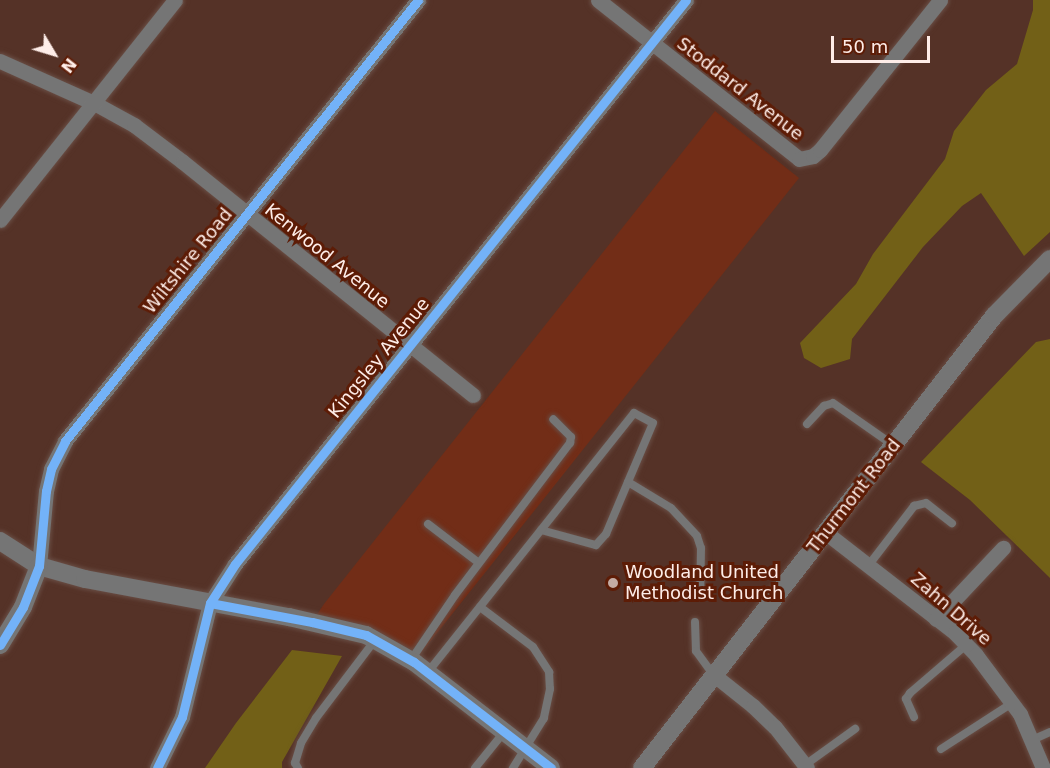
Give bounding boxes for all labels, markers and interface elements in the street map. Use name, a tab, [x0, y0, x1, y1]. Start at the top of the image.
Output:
north arrow	[24, 24, 84, 84]
scale bar	[834, 24, 933, 62]
street label: Stoddard Avenue	[672, 33, 808, 145]
text: 50 m	[842, 36, 888, 57]
text: N	[57, 54, 80, 77]
street label: Kenwood Avenue	[260, 199, 394, 313]
street label: Wiltshire Road	[139, 204, 237, 318]
street label: Kingsley Avenue	[324, 294, 434, 422]
street label: Thurmont Road	[803, 435, 905, 557]
place label: Woodland United Methodist Church	[625, 562, 783, 604]
street label: Zahn Drive	[906, 568, 996, 650]
marker: Woodland United Methodist Church	[606, 576, 620, 590]

